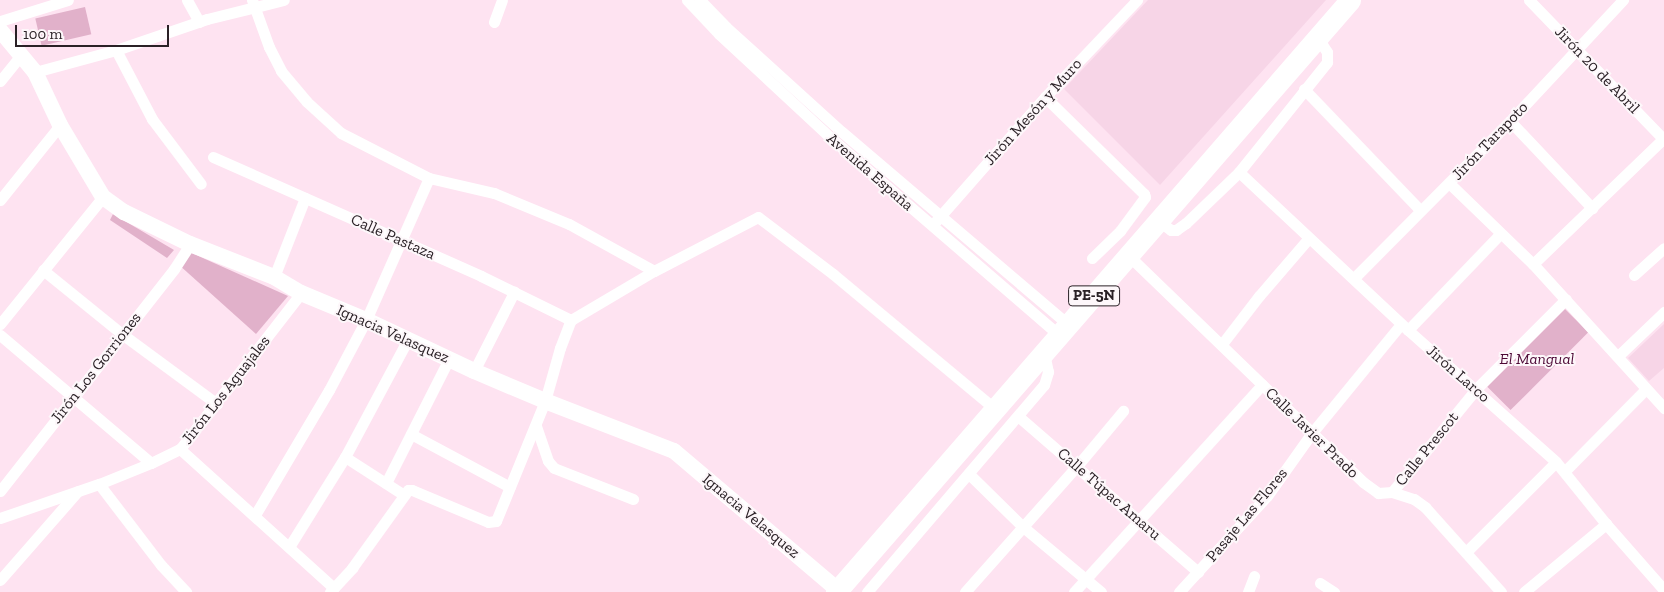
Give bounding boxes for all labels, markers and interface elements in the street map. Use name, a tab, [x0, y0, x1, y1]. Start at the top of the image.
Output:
scale bar	[18, 15, 171, 47]
street label: Jirón 20 de Abril	[1550, 22, 1644, 118]
text: 100 m	[23, 25, 62, 43]
street label: Jirón Mesón y Muro	[980, 54, 1086, 170]
street label: Jirón Tarapoto	[1448, 98, 1532, 184]
street label: Avenida España	[823, 129, 917, 215]
street label: Calle Pastaza	[348, 210, 438, 264]
road number: PE-5N	[1068, 284, 1120, 308]
street label: Ignacia Velasquez	[333, 300, 453, 368]
street label: Jirón Los Gorriones	[47, 309, 145, 427]
street label: Jirón Los Aguajales	[178, 332, 274, 448]
street label: Jirón Larco	[1422, 341, 1494, 407]
park label: El Mangual	[1500, 349, 1574, 369]
street label: Calle Javier Prado	[1261, 383, 1363, 483]
street label: Calle Prescot	[1391, 408, 1463, 490]
street label: Calle Túpac Amaru	[1053, 444, 1165, 544]
street label: Pasaje Las Flores	[1202, 464, 1292, 566]
street label: Ignacia Velasquez	[698, 469, 804, 563]

